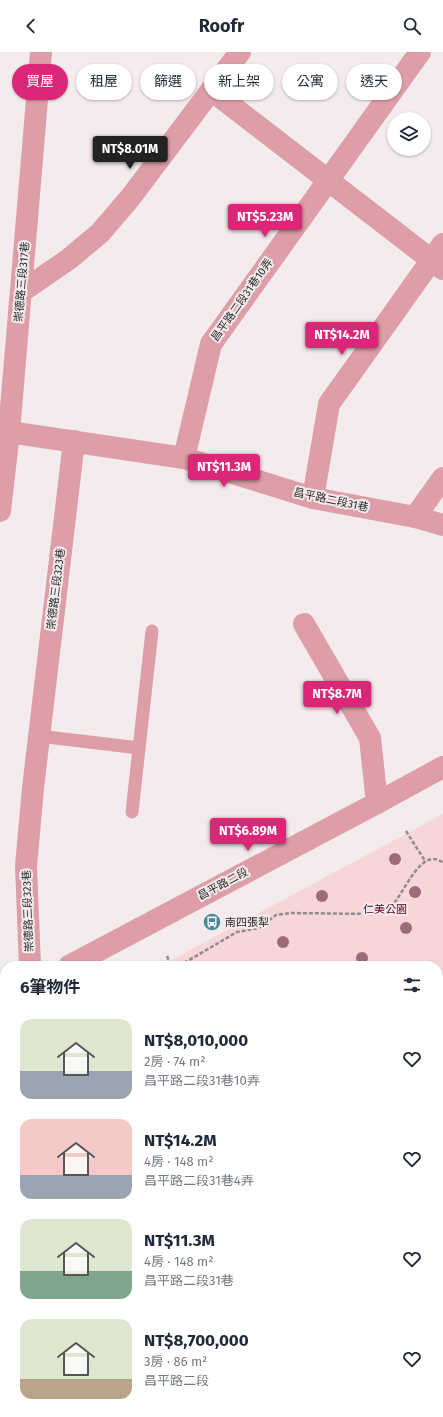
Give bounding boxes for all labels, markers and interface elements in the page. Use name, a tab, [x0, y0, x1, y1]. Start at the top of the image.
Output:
icon: back	[20, 15, 42, 37]
text: Roofr	[199, 15, 244, 37]
icon: search	[401, 15, 423, 37]
chip: 買屋	[12, 64, 68, 100]
chip: 租屋	[76, 64, 132, 100]
chip: 篩選	[140, 64, 196, 100]
chip: 新上架	[204, 64, 274, 100]
chip: 公寓	[282, 64, 338, 100]
chip: 透天	[346, 64, 402, 100]
map controls	[387, 112, 431, 156]
button: layers	[387, 112, 431, 156]
pin: NT$8.01M	[89, 136, 171, 170]
text: NT$8.01M	[102, 141, 158, 156]
pin: NT$5.23M	[224, 204, 306, 238]
text: NT$5.23M	[237, 209, 293, 224]
street label: 崇德路三段317巷	[12, 241, 32, 323]
street label: 昌平路二段31巷10弄	[209, 256, 275, 344]
pin: NT$14.2M	[301, 322, 383, 356]
text: NT$14.2M	[314, 327, 370, 342]
pin: NT$11.3M	[183, 454, 265, 488]
text: NT$11.3M	[197, 459, 251, 474]
street label: 昌平路二段31巷	[292, 486, 370, 514]
street label: 崇德路三段323巷	[45, 547, 67, 631]
pin: NT$8.7M	[300, 681, 374, 715]
text: NT$8.7M	[312, 686, 362, 701]
pin: NT$6.89M	[207, 818, 289, 852]
text: NT$6.89M	[219, 823, 277, 838]
street label: 昌平路二段	[196, 865, 250, 903]
street label: 崇德路三段323巷	[20, 870, 36, 952]
park label: 仁美公園	[363, 903, 407, 916]
bus stop icon: 南四張犁	[202, 912, 222, 932]
place label: 南四張犁	[225, 916, 269, 929]
icon: filters	[401, 974, 423, 996]
text: 6筆物件	[20, 977, 81, 998]
text: NT$8,010,000	[144, 1030, 248, 1051]
icon: home	[52, 1035, 100, 1083]
icon: heart	[401, 1048, 423, 1070]
text: 2房 · 74 m²	[144, 1054, 205, 1069]
text: 昌平路二段31巷10弄	[144, 1073, 260, 1088]
text: NT$14.2M	[144, 1130, 217, 1151]
icon: home	[52, 1135, 100, 1183]
icon: heart	[401, 1148, 423, 1170]
text: 4房 · 148 m²	[144, 1154, 213, 1169]
text: 昌平路二段31巷4弄	[144, 1173, 254, 1188]
text: NT$11.3M	[144, 1230, 215, 1251]
icon: home	[52, 1235, 100, 1283]
icon: heart	[401, 1248, 423, 1270]
text: 4房 · 148 m²	[144, 1254, 213, 1269]
text: 昌平路二段31巷	[144, 1273, 234, 1288]
text: NT$8,700,000	[144, 1330, 249, 1351]
icon: home	[52, 1335, 100, 1383]
icon: heart	[401, 1348, 423, 1370]
text: 3房 · 86 m²	[144, 1354, 207, 1369]
text: 昌平路二段	[144, 1373, 209, 1388]

